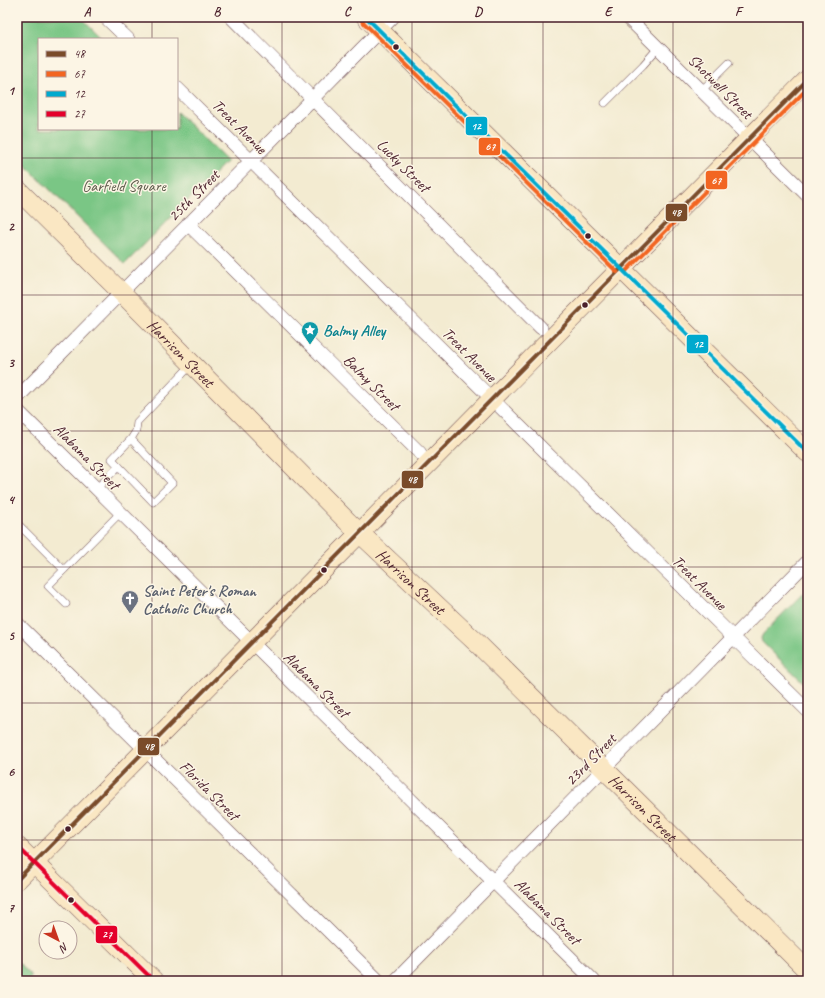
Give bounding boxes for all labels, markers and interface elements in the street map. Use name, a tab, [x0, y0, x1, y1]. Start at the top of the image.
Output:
text: A	[84, 4, 92, 20]
text: B	[214, 4, 222, 20]
text: C	[344, 4, 352, 20]
text: D	[474, 4, 483, 20]
text: E	[605, 4, 614, 20]
text: F	[735, 4, 744, 20]
legend	[38, 38, 178, 130]
unlabelled marker	[391, 42, 401, 52]
text: 48	[74, 46, 86, 62]
street label: Shotwell Street	[684, 50, 758, 125]
text: 67	[74, 66, 85, 82]
text: 1	[8, 83, 16, 99]
text: 12	[74, 86, 86, 102]
street label: Treat Avenue	[208, 95, 272, 160]
text: 27	[74, 106, 85, 122]
line badge: 12	[465, 116, 488, 136]
text: 12	[471, 119, 482, 133]
street label: Lucky Street	[372, 135, 436, 199]
line badge: 67	[478, 137, 501, 156]
text: 67	[485, 139, 496, 153]
street label: 25th Street	[164, 164, 225, 226]
line badge: 67	[705, 170, 728, 190]
text: 67	[711, 173, 722, 187]
park label: Garfield Square	[82, 176, 167, 196]
line badge: 48	[665, 203, 688, 222]
text: 48	[671, 205, 683, 219]
text: 2	[8, 219, 15, 235]
unlabelled marker	[583, 231, 593, 241]
unlabelled marker	[580, 300, 590, 310]
street label: Harrison Street	[143, 316, 219, 393]
place icon: Balmy Alley	[300, 320, 320, 345]
place label: Balmy Alley	[323, 321, 387, 341]
street label: Treat Avenue	[438, 323, 502, 388]
line badge: 12	[686, 334, 709, 354]
text: 12	[693, 337, 704, 351]
street label: Balmy Street	[339, 350, 406, 417]
text: 3	[8, 355, 15, 371]
street label: Alabama Street	[49, 419, 125, 496]
line badge: 48	[401, 470, 424, 489]
text: 48	[407, 472, 419, 486]
text: 4	[8, 492, 16, 508]
street label: Harrison Street	[372, 545, 450, 620]
street label: Treat Avenue	[668, 551, 732, 616]
unlabelled marker	[319, 565, 329, 575]
place label: Saint Peter's Roman Catholic Church	[143, 581, 258, 619]
church icon: Saint Peter's Roman Catholic Church	[120, 589, 140, 614]
text: 5	[8, 628, 15, 644]
street label: Alabama Street	[279, 647, 355, 724]
street label: 23rd Street	[561, 728, 622, 790]
line badge: 48	[137, 737, 160, 756]
text: 48	[144, 739, 156, 753]
street label: Florida Street	[175, 757, 245, 827]
text: 6	[8, 764, 15, 780]
street label: Harrison Street	[604, 770, 681, 847]
unlabelled marker	[63, 824, 73, 834]
street label: Alabama Street	[510, 874, 586, 951]
unlabelled marker	[66, 895, 76, 905]
text: 7	[8, 900, 15, 916]
north arrow	[38, 920, 78, 960]
line badge: 27	[95, 925, 118, 944]
text: 27	[102, 927, 113, 941]
text: N	[56, 940, 72, 956]

